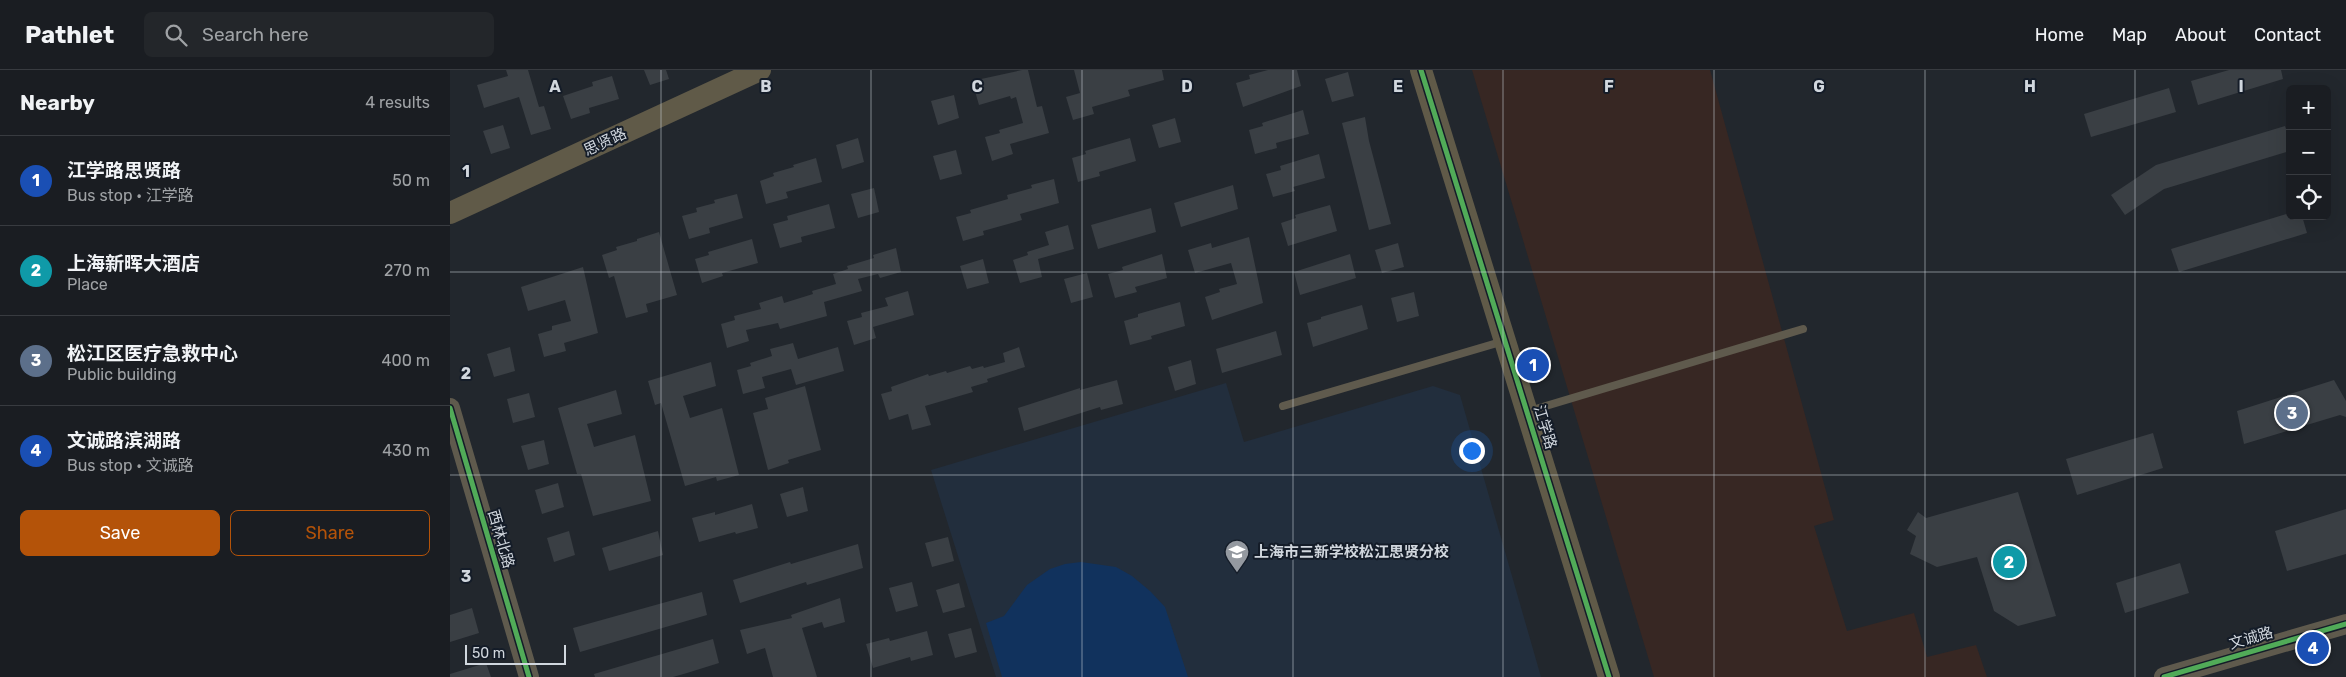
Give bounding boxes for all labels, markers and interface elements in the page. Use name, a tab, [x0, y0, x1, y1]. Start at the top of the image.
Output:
search box	[144, 12, 494, 57]
text: Pathlet	[25, 21, 114, 49]
icon: search	[162, 21, 190, 49]
text: Search here	[202, 23, 309, 46]
text: Home	[2035, 24, 2084, 46]
text: Map	[2112, 24, 2147, 46]
text: About	[2175, 24, 2226, 46]
text: Contact	[2254, 24, 2321, 46]
text: A	[549, 77, 561, 96]
text: B	[760, 77, 772, 96]
text: C	[971, 77, 983, 96]
text: D	[1181, 77, 1193, 96]
text: E	[1393, 77, 1403, 96]
text: F	[1604, 77, 1614, 96]
text: G	[1813, 77, 1825, 96]
text: H	[2024, 77, 2036, 96]
text: I	[2238, 77, 2244, 96]
map controls	[2286, 85, 2331, 220]
button: +	[2286, 85, 2331, 130]
text: Nearby	[20, 90, 95, 115]
text: 4 results	[365, 93, 430, 112]
street label: 思贤路	[581, 124, 629, 160]
button: −	[2286, 130, 2331, 175]
text: 江学路思贤路	[67, 159, 181, 182]
text: 1	[462, 162, 470, 181]
text: 1	[32, 171, 40, 190]
text: 50 m	[392, 171, 430, 190]
button: locate	[2286, 175, 2331, 220]
text: Bus stop · 江学路	[67, 186, 194, 205]
text: 上海新晖大酒店	[67, 252, 200, 275]
text: 2	[31, 261, 41, 280]
text: 270 m	[384, 261, 430, 280]
text: Place	[67, 275, 108, 294]
text: 松江区医疗急救中心	[67, 342, 238, 365]
pin: 1	[1517, 346, 1549, 384]
text: 3	[31, 351, 41, 370]
text: 400 m	[382, 351, 430, 370]
text: 2	[461, 364, 471, 383]
text: Public building	[67, 365, 177, 384]
pin: 3	[2276, 394, 2308, 432]
street label: 江学路	[1530, 403, 1560, 451]
text: 文诚路滨湖路	[67, 429, 181, 452]
your location	[1459, 438, 1485, 464]
text: 4	[31, 441, 41, 460]
text: 430 m	[382, 441, 430, 460]
text: Bus stop · 文诚路	[67, 456, 194, 475]
street label: 西林北路	[484, 508, 518, 570]
button: Save	[20, 510, 220, 556]
button: Share	[230, 510, 430, 556]
school or university icon: 上海市三新学校松江思贤分校	[1224, 539, 1250, 573]
place label: 上海市三新学校松江思贤分校	[1254, 543, 1449, 561]
pin: 2	[1993, 543, 2025, 581]
text: 3	[461, 567, 471, 586]
street label: 文诚路	[2227, 623, 2275, 653]
pin: 4	[2297, 629, 2329, 667]
scale bar	[465, 642, 566, 665]
text: 50 m	[472, 645, 505, 662]

